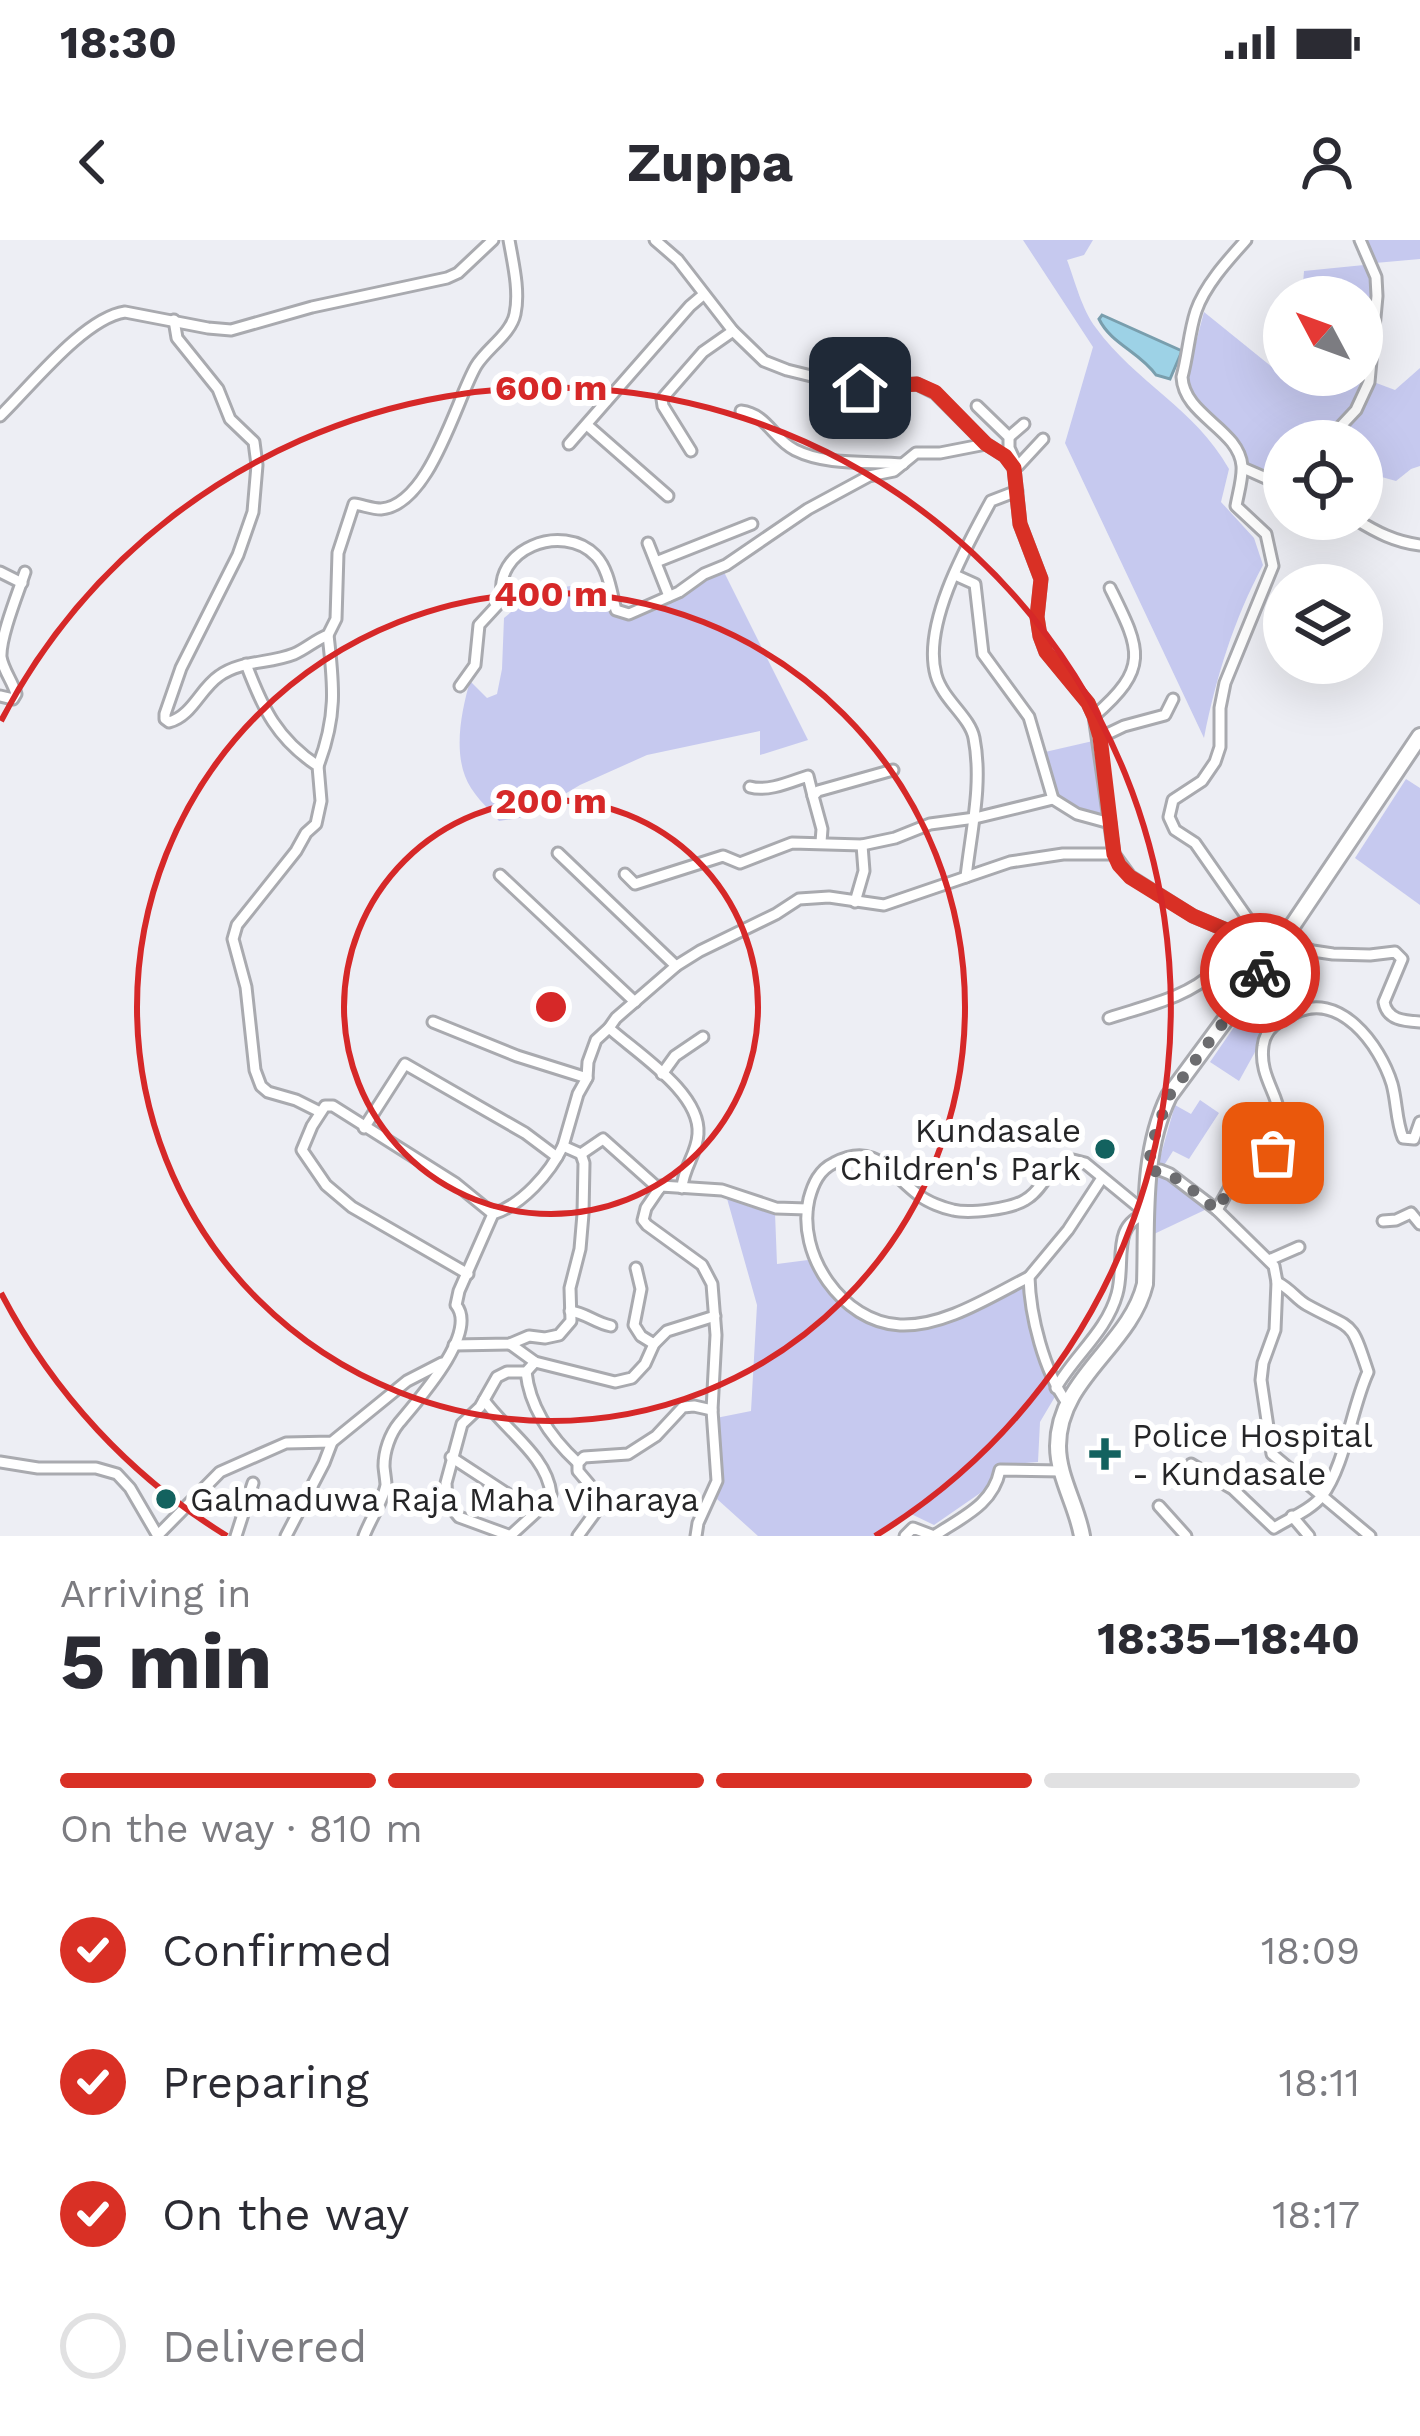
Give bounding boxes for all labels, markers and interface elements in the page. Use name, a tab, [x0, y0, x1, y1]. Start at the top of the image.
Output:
text: 18:30	[60, 16, 177, 69]
icon: back	[60, 129, 126, 195]
icon: person	[1294, 129, 1360, 195]
text: Zuppa	[627, 131, 793, 194]
north arrow	[1263, 276, 1383, 396]
map controls	[1263, 276, 1383, 684]
pin	[809, 337, 911, 439]
icon: home	[827, 355, 893, 421]
text: 600 m	[495, 367, 607, 409]
button: locate	[1263, 420, 1383, 540]
button: layers	[1263, 564, 1383, 684]
text: 400 m	[494, 573, 608, 615]
text: 200 m	[495, 780, 607, 822]
courier	[1200, 913, 1320, 1033]
icon: bike	[1227, 940, 1293, 1006]
centre of rings	[530, 986, 572, 1028]
pin	[1222, 1102, 1324, 1204]
place label: Kundasale Children's Park	[840, 1111, 1081, 1188]
icon: bag	[1240, 1120, 1306, 1186]
marker: Kundasale Children's Park	[1092, 1136, 1118, 1162]
place label: Police Hospital - Kundasale	[1132, 1416, 1373, 1493]
marker: Police Hospital - Kundasale	[1089, 1438, 1121, 1470]
place label: Galmaduwa Raja Maha Viharaya	[190, 1480, 699, 1519]
marker: Galmaduwa Raja Maha Viharaya	[153, 1486, 179, 1512]
text: Arriving in	[60, 1571, 251, 1616]
text: 18:35–18:40	[1097, 1612, 1360, 1665]
text: 5 min	[60, 1615, 272, 1707]
text: On the way · 810 m	[60, 1806, 423, 1851]
icon: check	[60, 1917, 126, 1983]
text: Confirmed	[162, 1924, 393, 1977]
text: 18:09	[1261, 1928, 1360, 1973]
icon: check	[60, 2049, 126, 2115]
text: Preparing	[162, 2056, 369, 2109]
text: 18:11	[1279, 2060, 1360, 2105]
icon: check	[60, 2181, 126, 2247]
text: On the way	[162, 2188, 409, 2241]
text: 18:17	[1272, 2192, 1360, 2237]
text: Delivered	[162, 2320, 367, 2373]

